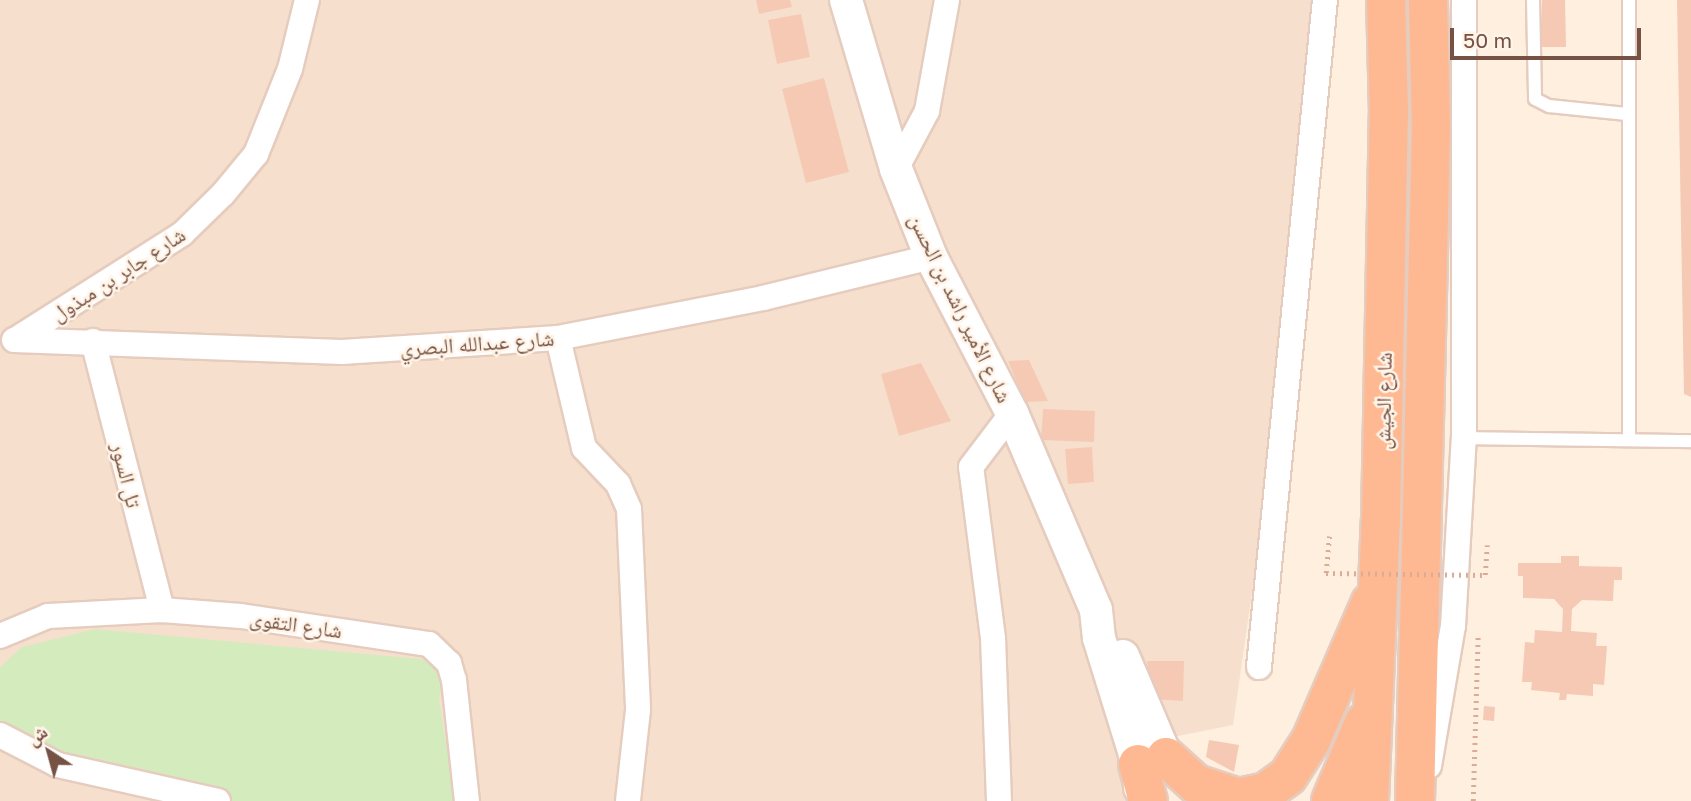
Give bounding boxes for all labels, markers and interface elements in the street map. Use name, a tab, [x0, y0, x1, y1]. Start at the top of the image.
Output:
scale bar	[1453, 14, 1644, 58]
text: 50 m	[1463, 27, 1512, 53]
street label: شارع الأمير راشد بن الحسن	[904, 209, 1018, 407]
street label: شارع جابر بن مبذول	[46, 221, 190, 327]
street label: شارع عبدالله البصري	[399, 325, 555, 361]
street label: شارع الجيش	[1370, 352, 1396, 450]
street label: تل السور	[107, 440, 147, 510]
street label: شارع التقوى	[248, 605, 344, 643]
north arrow	[14, 717, 84, 787]
text: ش	[21, 719, 51, 750]

